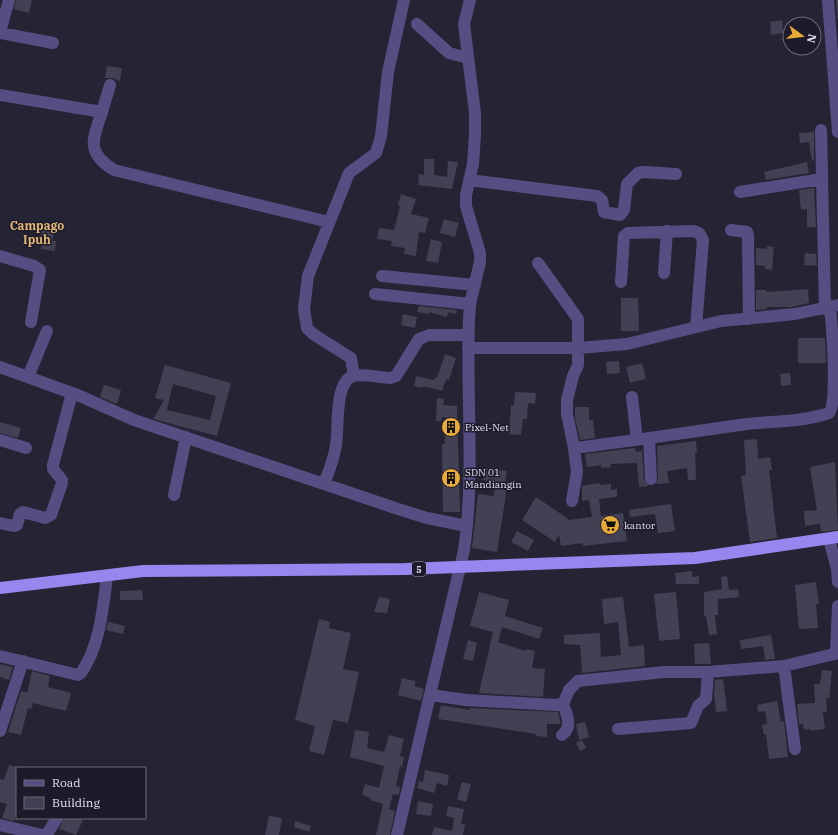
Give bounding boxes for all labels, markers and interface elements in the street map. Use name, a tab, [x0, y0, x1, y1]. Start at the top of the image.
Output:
north arrow	[782, 16, 822, 56]
text: N	[804, 33, 820, 45]
district label: Campago Ipuh	[10, 218, 64, 247]
building icon: Pixel-Net	[440, 416, 462, 438]
place label: Pixel-Net	[465, 421, 509, 434]
place label: SDN 01 Mandiangin	[465, 466, 522, 491]
building icon: SDN 01 Mandiangin	[440, 467, 462, 489]
supermarket icon: kantor	[599, 514, 621, 536]
place label: kantor	[624, 519, 656, 532]
road number: 5	[412, 562, 426, 576]
legend	[16, 767, 146, 819]
text: Road	[52, 775, 81, 790]
text: Building	[52, 795, 100, 810]

